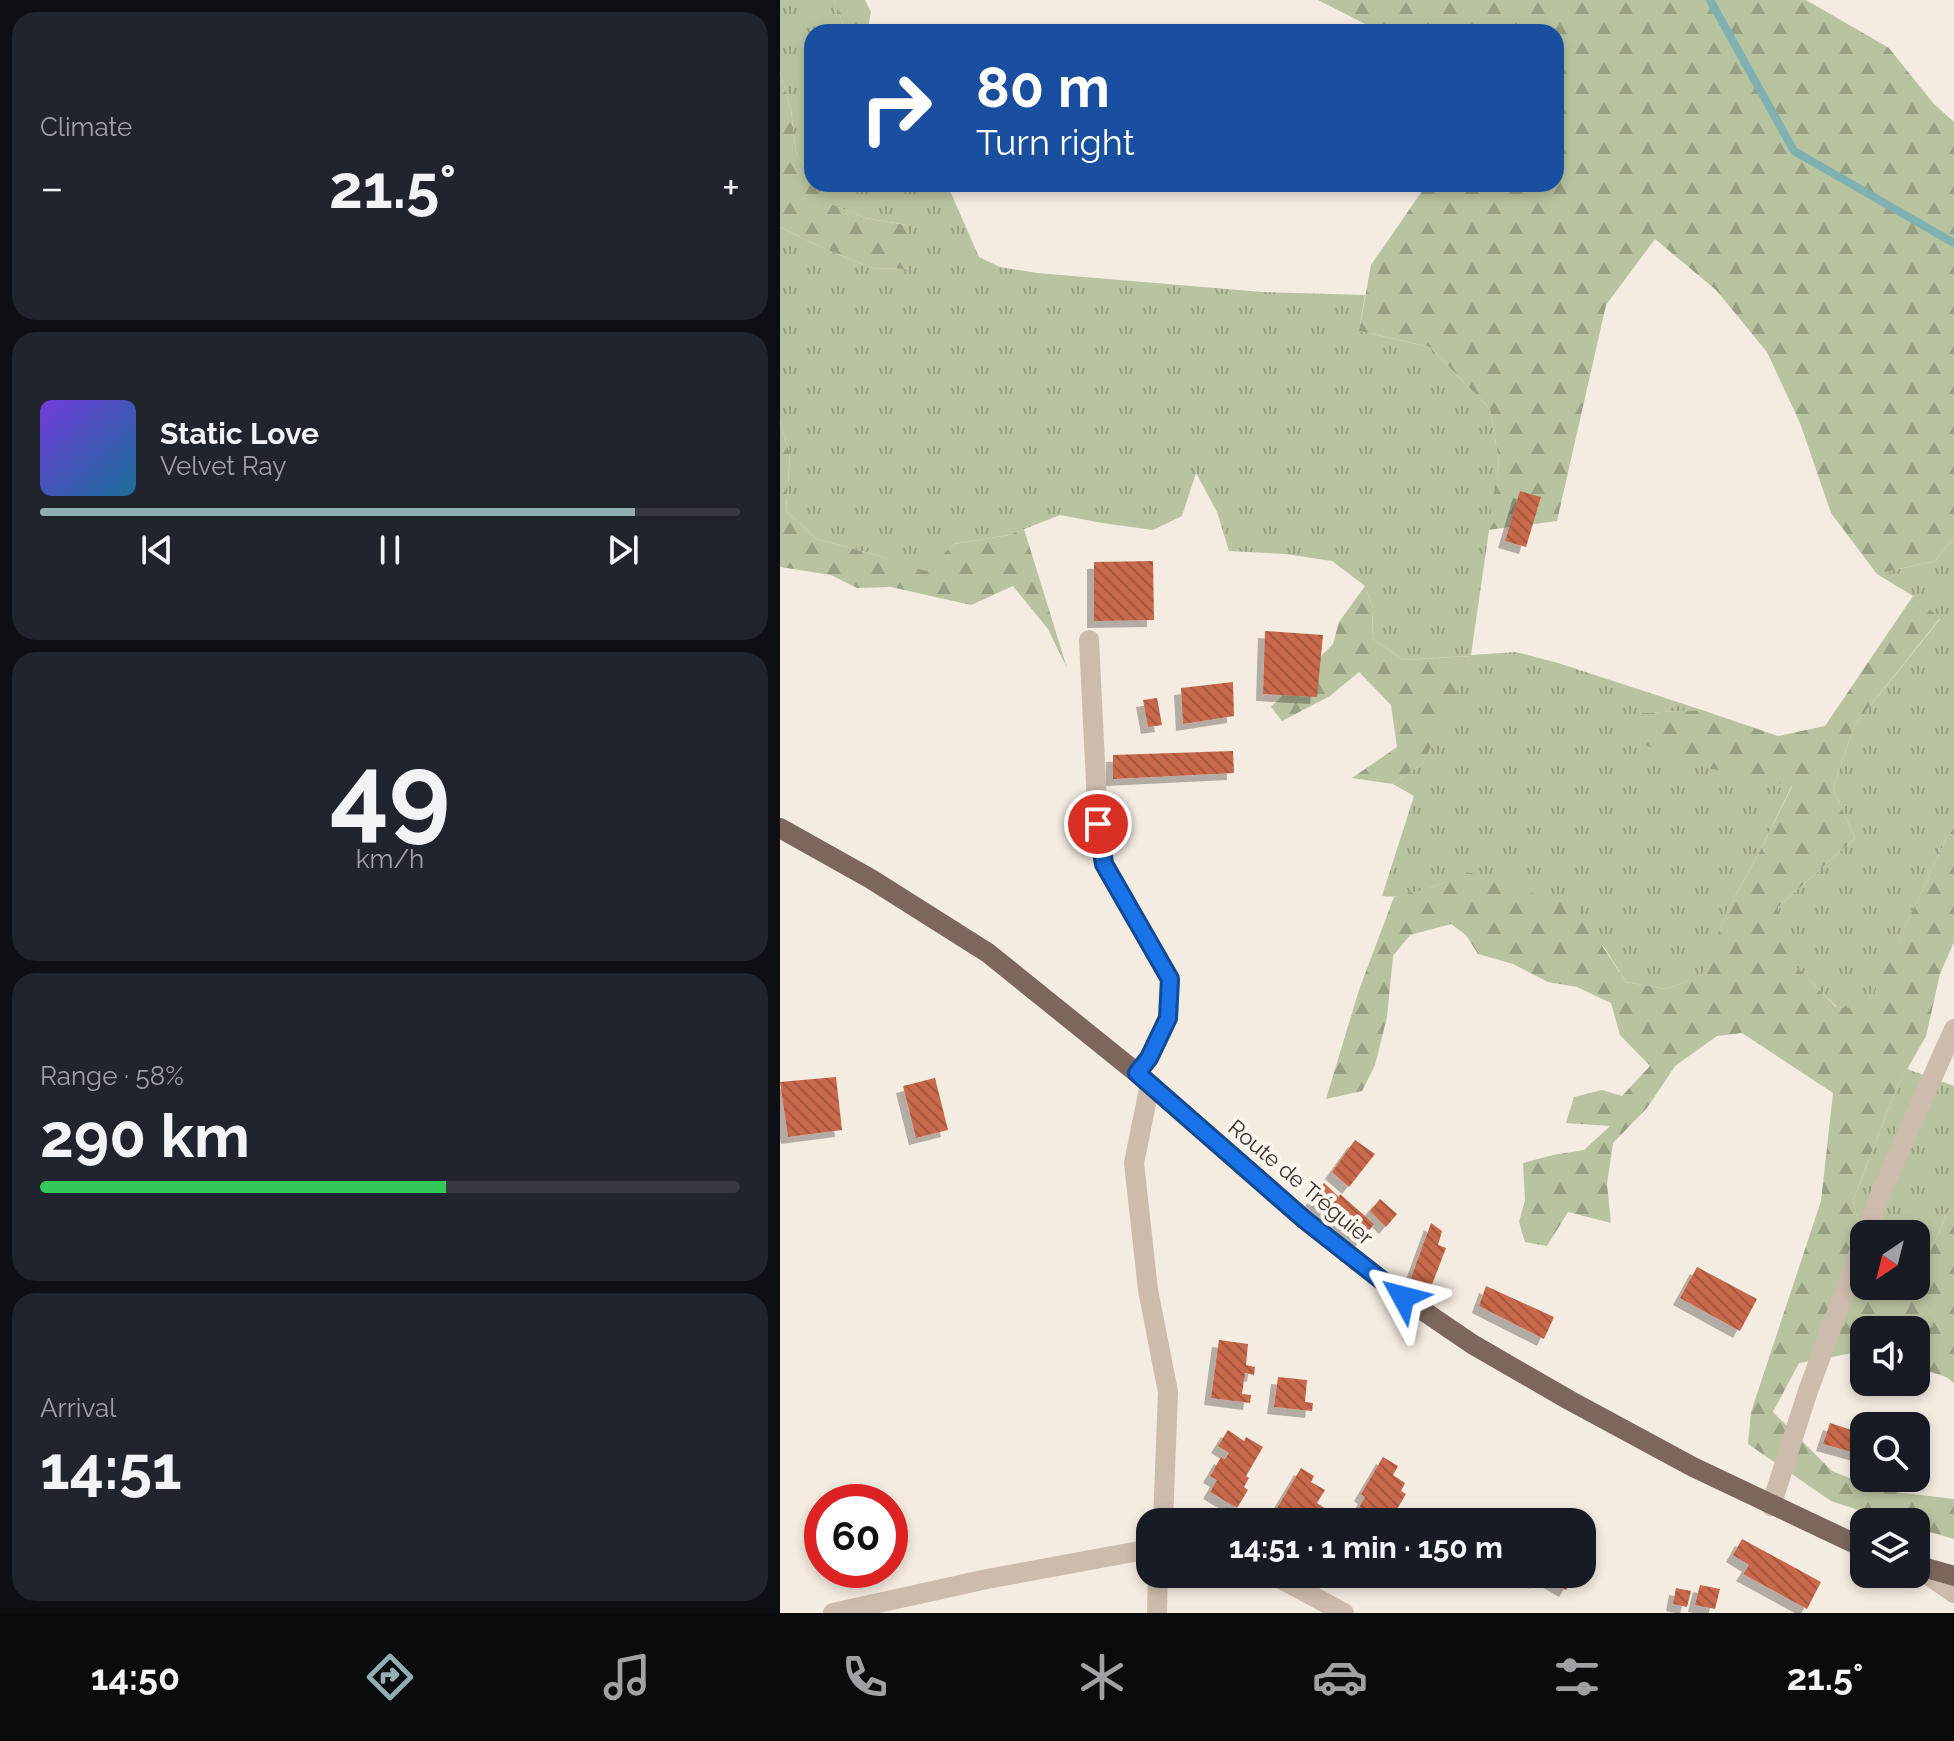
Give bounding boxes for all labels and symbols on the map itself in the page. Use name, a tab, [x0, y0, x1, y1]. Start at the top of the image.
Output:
pin	[1064, 790, 1132, 858]
street label: Route de Tréguier	[1223, 1114, 1379, 1250]
north arrow	[1850, 1220, 1930, 1300]
position arrow	[1361, 1255, 1445, 1339]
speed limit sign: 60	[804, 1484, 908, 1588]

